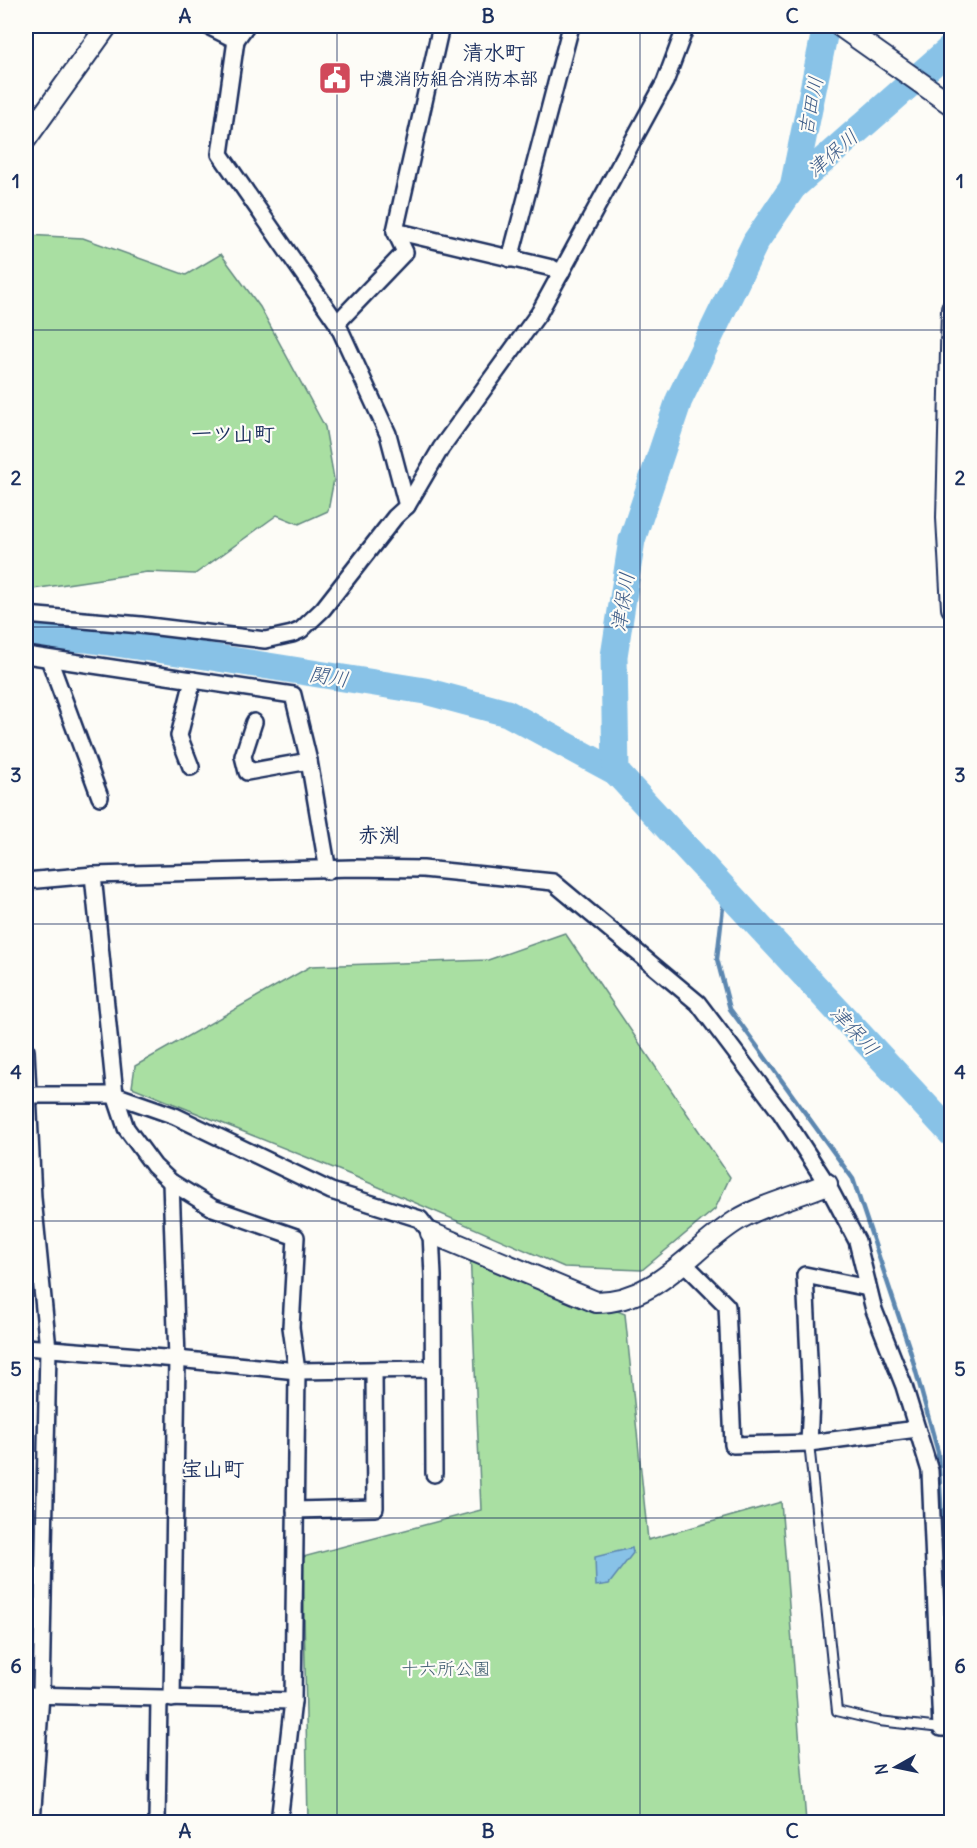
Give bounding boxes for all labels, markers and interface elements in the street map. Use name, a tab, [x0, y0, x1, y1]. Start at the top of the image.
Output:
text: A	[179, 3, 192, 28]
text: B	[481, 3, 495, 28]
text: C	[785, 3, 799, 28]
district label: 清水町	[463, 39, 526, 66]
public building icon: 中濃消防組合消防本部	[317, 60, 353, 96]
place label: 中濃消防組合消防本部	[358, 67, 538, 90]
water label: 吉田川	[792, 74, 828, 138]
water label: 津保川	[801, 124, 863, 182]
text: 1	[12, 168, 20, 193]
text: 1	[956, 168, 964, 193]
district label: 一ツ山町	[191, 420, 275, 447]
text: 2	[11, 465, 22, 490]
text: 2	[955, 465, 966, 490]
water label: 津保川	[605, 570, 639, 634]
water label: 関川	[307, 661, 351, 691]
text: 3	[10, 762, 22, 787]
text: 3	[954, 762, 966, 787]
district label: 赤渕	[358, 821, 400, 848]
water label: 津保川	[825, 1000, 885, 1060]
text: 4	[10, 1059, 22, 1084]
text: 4	[954, 1059, 966, 1084]
text: 5	[10, 1356, 22, 1381]
text: 5	[954, 1356, 966, 1381]
district label: 宝山町	[182, 1455, 245, 1482]
text: 6	[10, 1653, 22, 1678]
text: 6	[954, 1653, 966, 1678]
park label: 十六所公園	[401, 1657, 491, 1680]
north arrow	[866, 1737, 926, 1797]
text: N	[870, 1762, 892, 1776]
text: A	[179, 1818, 192, 1843]
text: B	[481, 1818, 495, 1843]
text: C	[785, 1818, 799, 1843]

